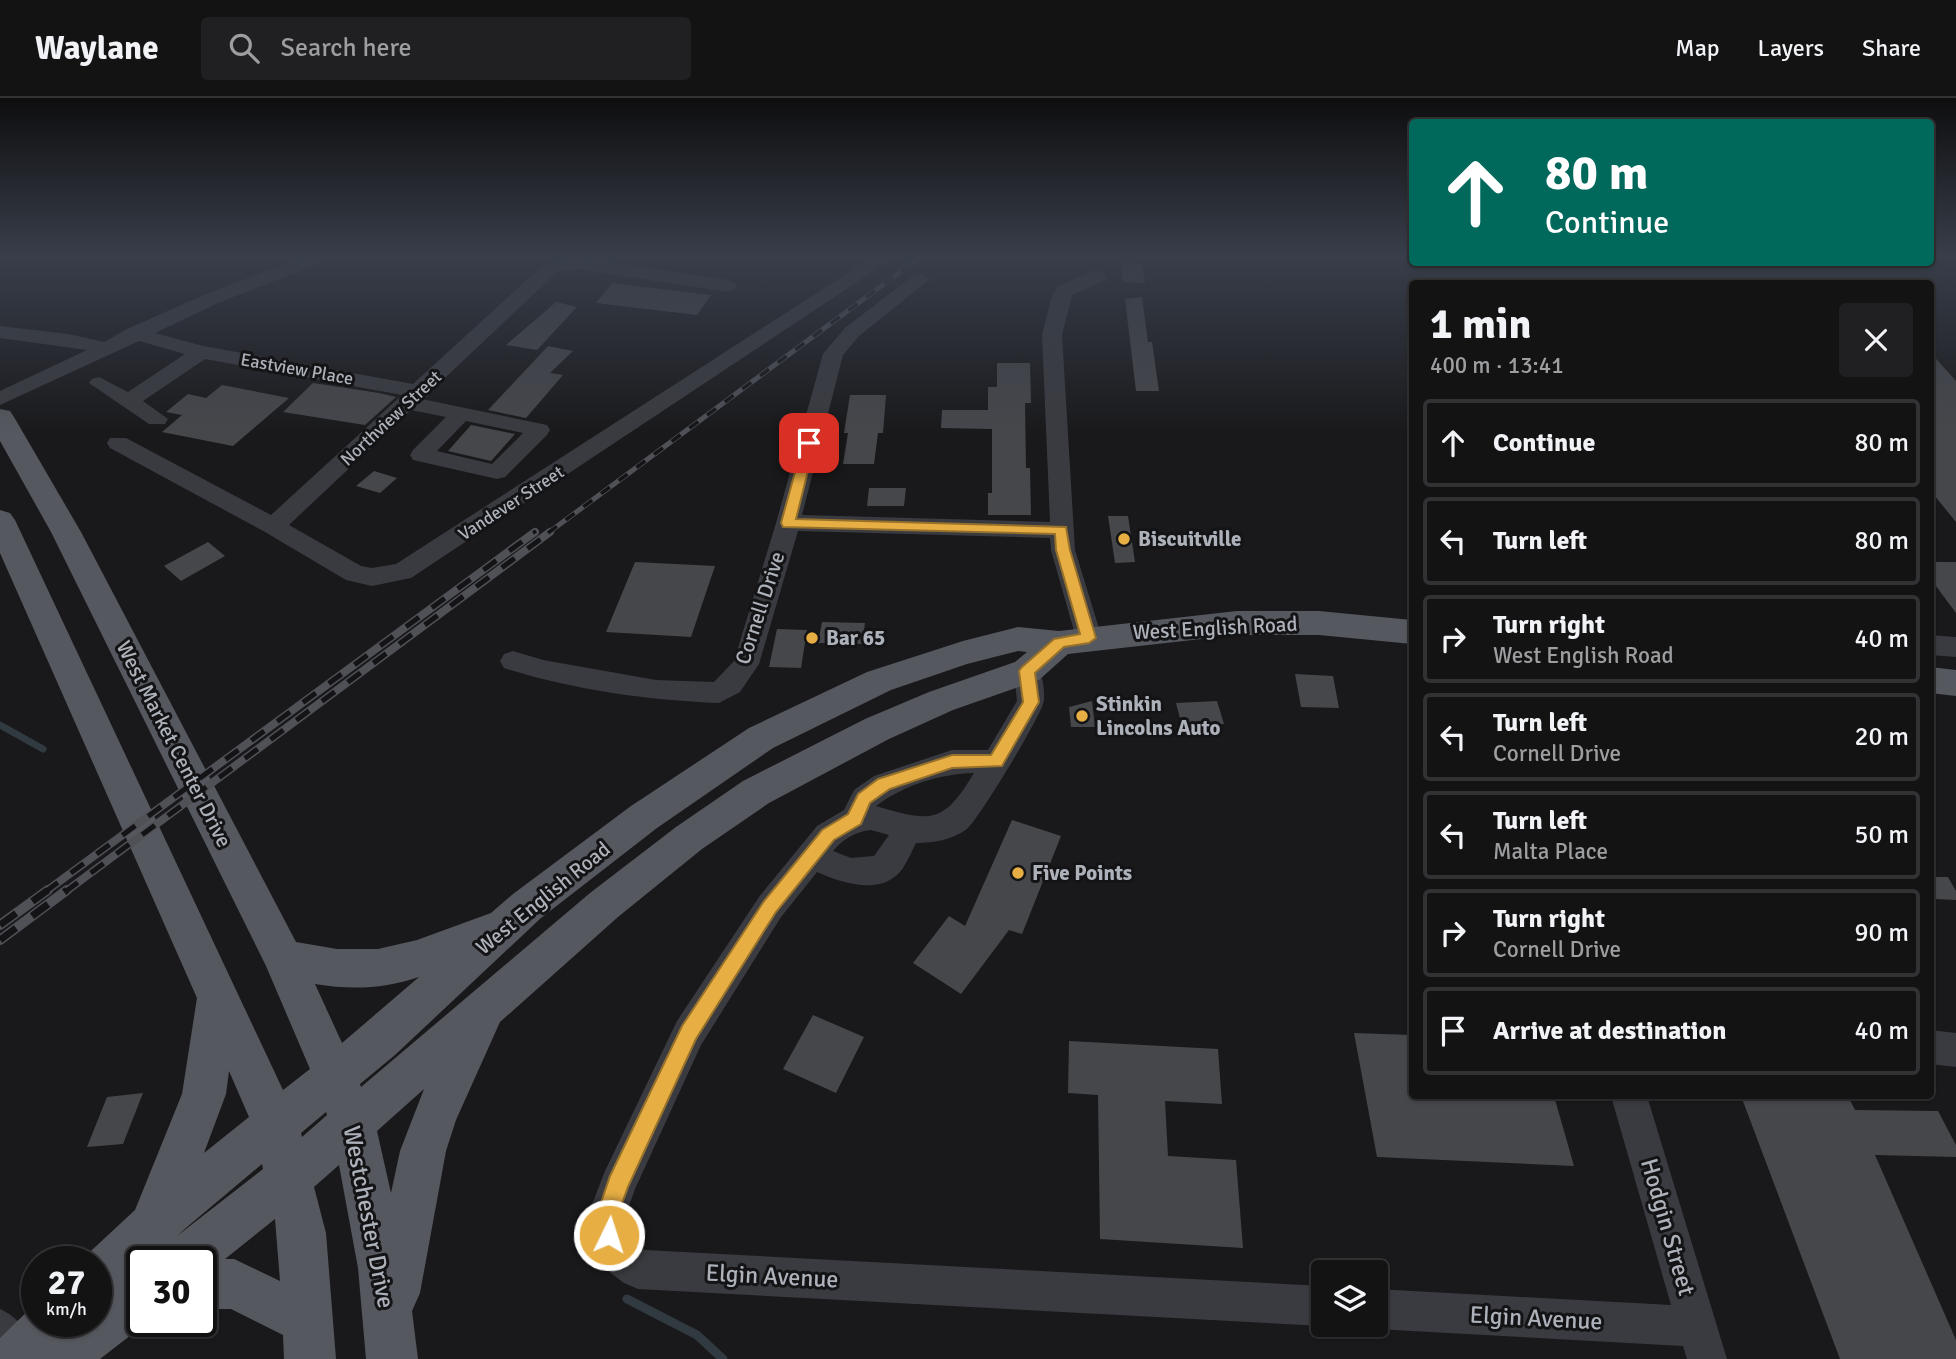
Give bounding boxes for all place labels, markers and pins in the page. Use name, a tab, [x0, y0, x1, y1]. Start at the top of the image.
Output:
pin	[779, 413, 839, 473]
place label: Biscuitville	[1138, 526, 1242, 552]
marker: Biscuitville	[1116, 531, 1132, 547]
place label: Bar 65	[826, 625, 885, 651]
marker: Bar 65	[804, 630, 820, 646]
place label: Stinkin Lincolns Auto	[1096, 691, 1221, 741]
marker: Stinkin Lincolns Auto	[1074, 708, 1090, 724]
place label: Five Points	[1032, 860, 1132, 886]
marker: Five Points	[1010, 865, 1026, 881]

